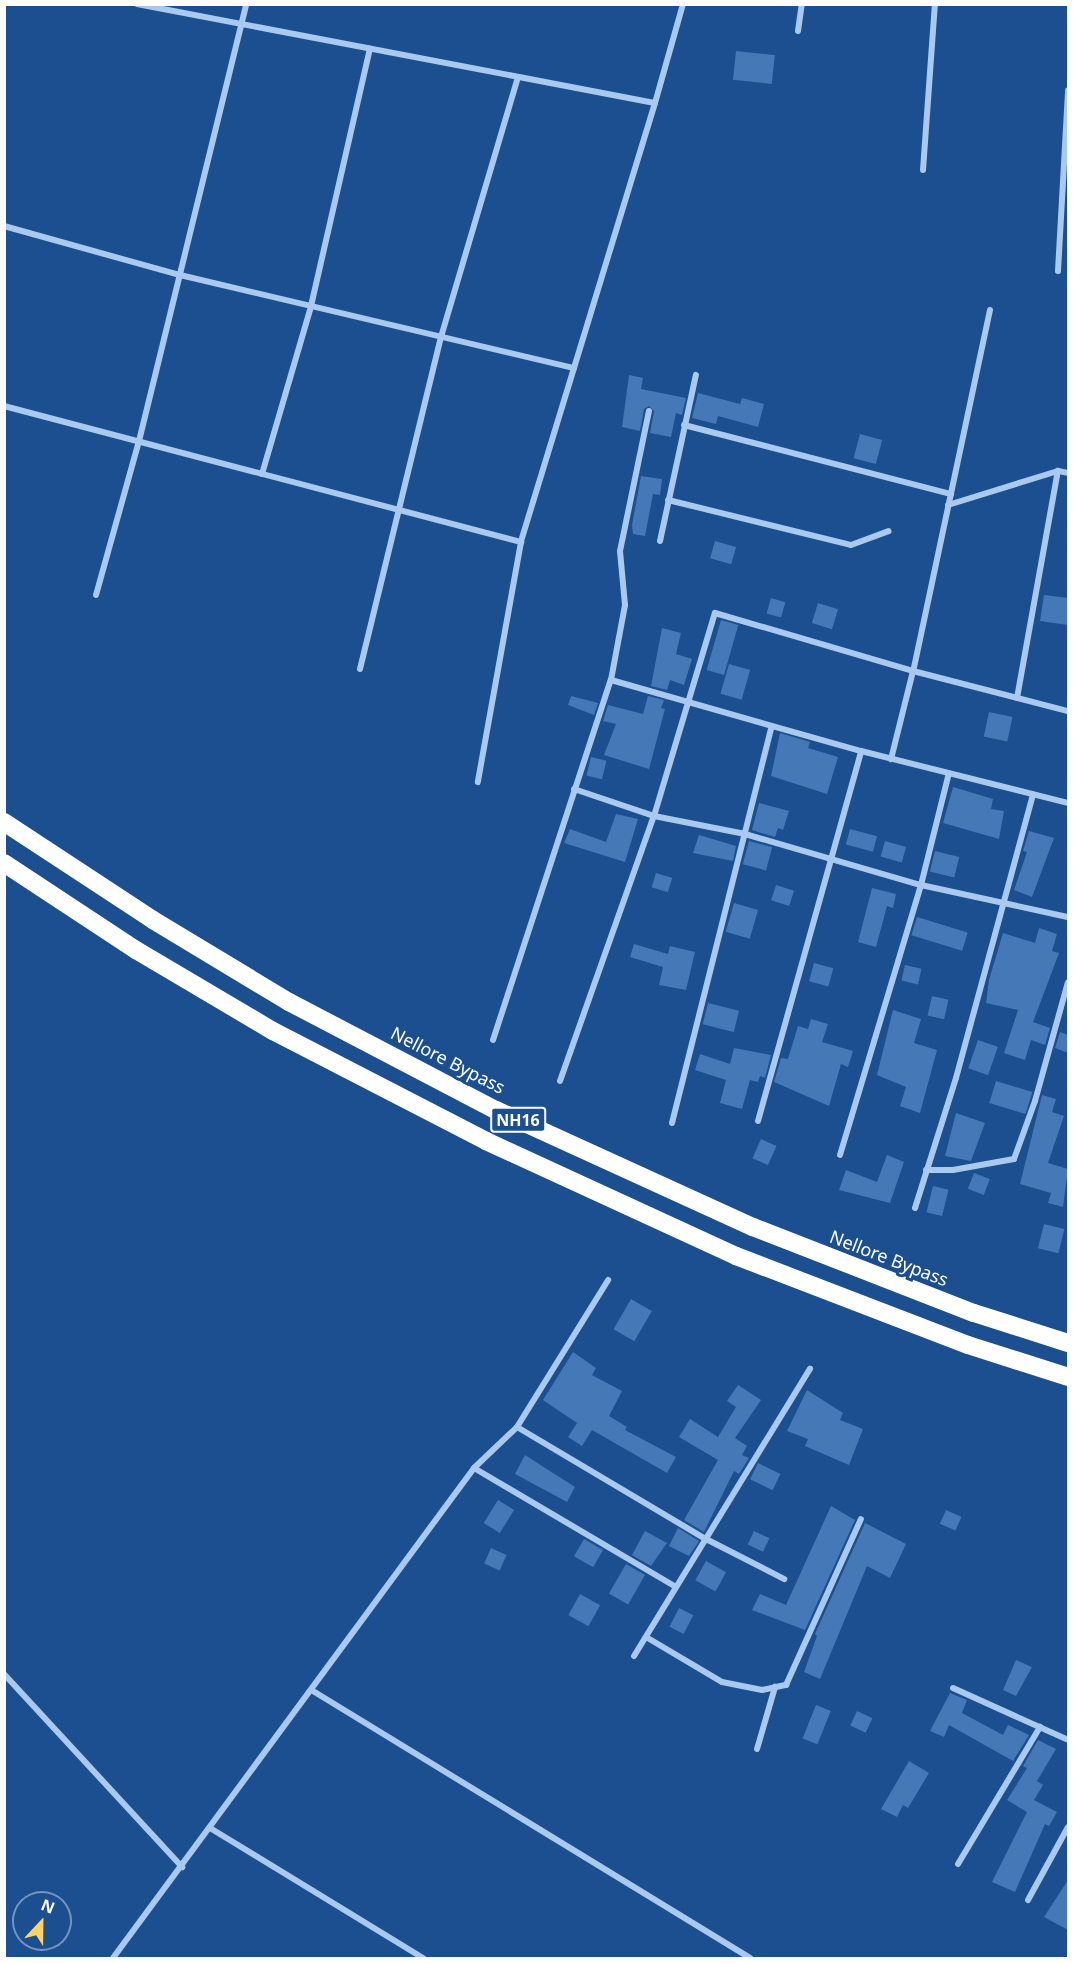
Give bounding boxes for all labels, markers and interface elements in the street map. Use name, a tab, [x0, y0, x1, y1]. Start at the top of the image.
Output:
street label: Nellore Bypass	[387, 1022, 509, 1098]
road number: NH16	[490, 1107, 546, 1133]
street label: Nellore Bypass	[827, 1225, 951, 1291]
north arrow	[12, 1891, 72, 1951]
text: N	[38, 1894, 58, 1919]

